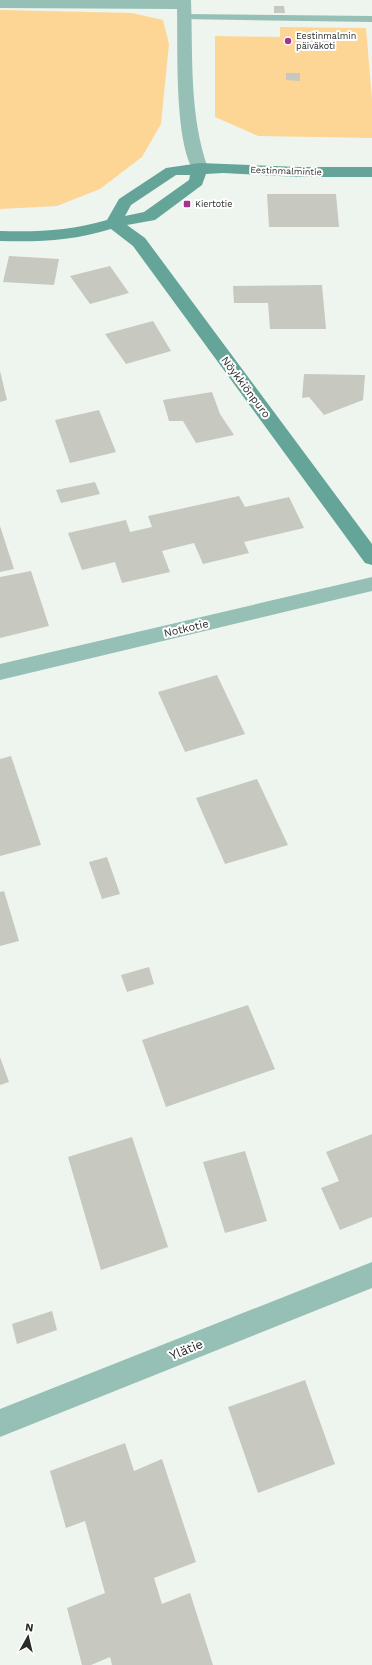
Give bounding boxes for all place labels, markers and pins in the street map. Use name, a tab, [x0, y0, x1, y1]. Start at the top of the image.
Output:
place label: Eestinmalmin päiväkoti	[296, 31, 356, 51]
marker: Eestinmalmin päiväkoti	[283, 36, 293, 46]
marker: Kiertotie	[182, 199, 192, 209]
place label: Kiertotie	[195, 199, 232, 209]

